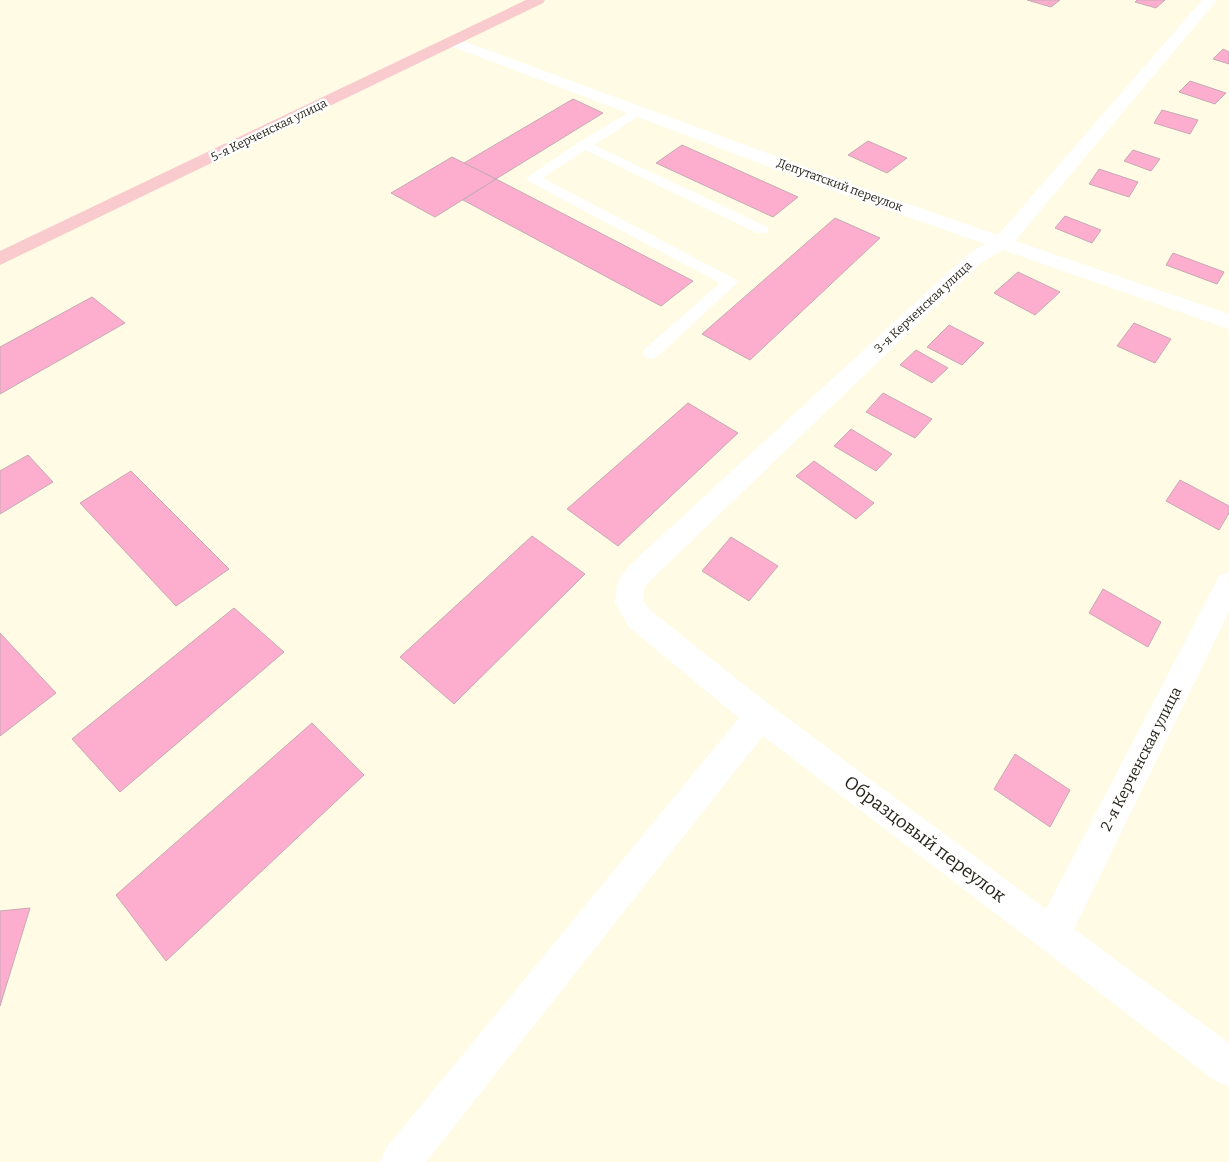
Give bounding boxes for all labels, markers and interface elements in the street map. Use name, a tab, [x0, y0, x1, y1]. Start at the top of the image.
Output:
street label: 5-я Керченская улица	[209, 96, 330, 164]
street label: Депутатский переулок	[775, 156, 905, 214]
street label: 3-я Керченская улица	[871, 258, 975, 356]
street label: 2-я Керченская улица	[1097, 684, 1185, 834]
street label: Образцовый переулок	[840, 771, 1011, 907]

